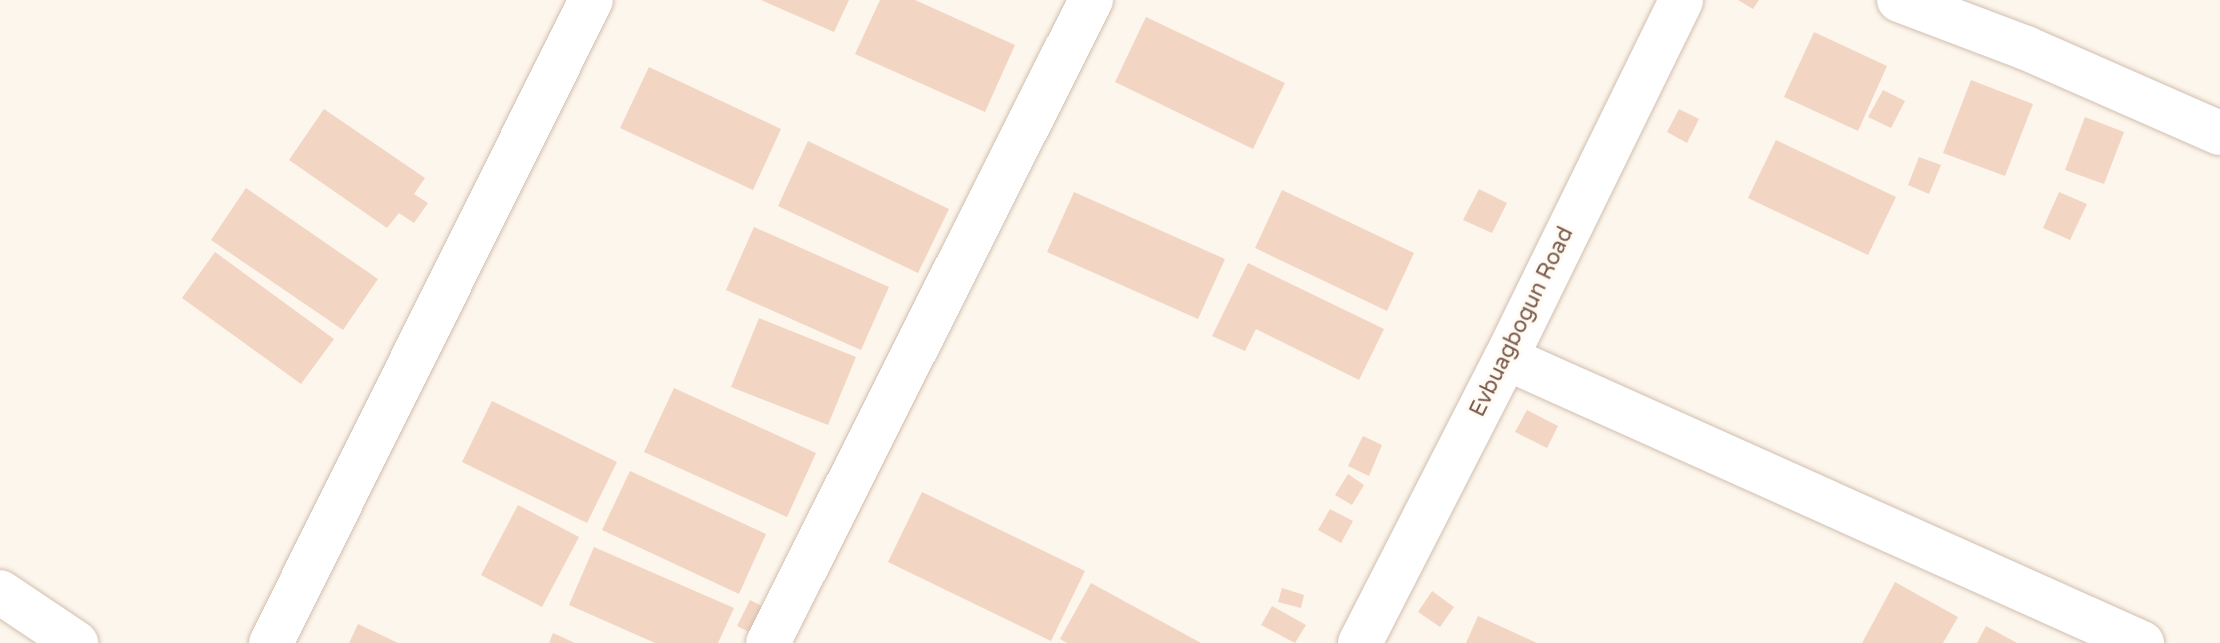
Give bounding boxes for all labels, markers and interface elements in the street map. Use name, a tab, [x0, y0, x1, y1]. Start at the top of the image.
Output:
street label: Evbuagbogun Road	[1465, 223, 1579, 421]

